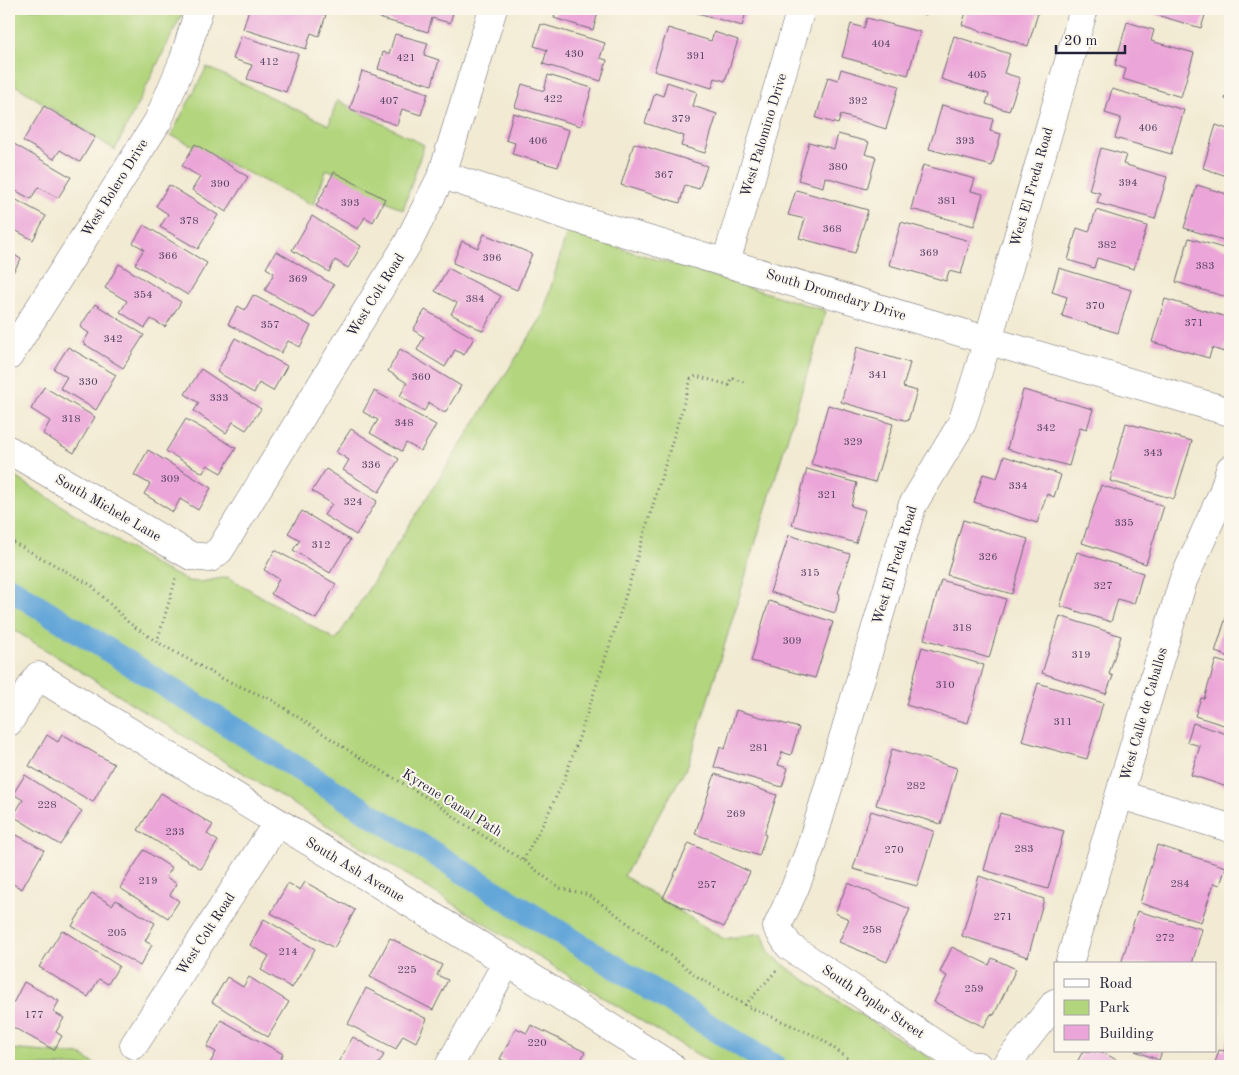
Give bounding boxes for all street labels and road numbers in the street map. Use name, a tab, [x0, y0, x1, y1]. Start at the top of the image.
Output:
street label: West Palomino Drive	[739, 72, 789, 198]
street label: West El Freda Road	[1008, 126, 1056, 248]
street label: West Bolero Drive	[79, 137, 151, 239]
street label: West Colt Road	[345, 251, 407, 339]
street label: South Dromedary Drive	[764, 267, 908, 323]
street label: South Michele Lane	[53, 472, 163, 544]
street label: West El Freda Road	[870, 504, 920, 626]
street label: West Calle de Caballos	[1118, 646, 1170, 782]
street label: Kyrene Canal Path	[400, 767, 505, 840]
street label: South Ash Avenue	[303, 835, 407, 905]
street label: West Colt Road	[174, 890, 238, 978]
street label: South Poplar Street	[819, 963, 927, 1041]

